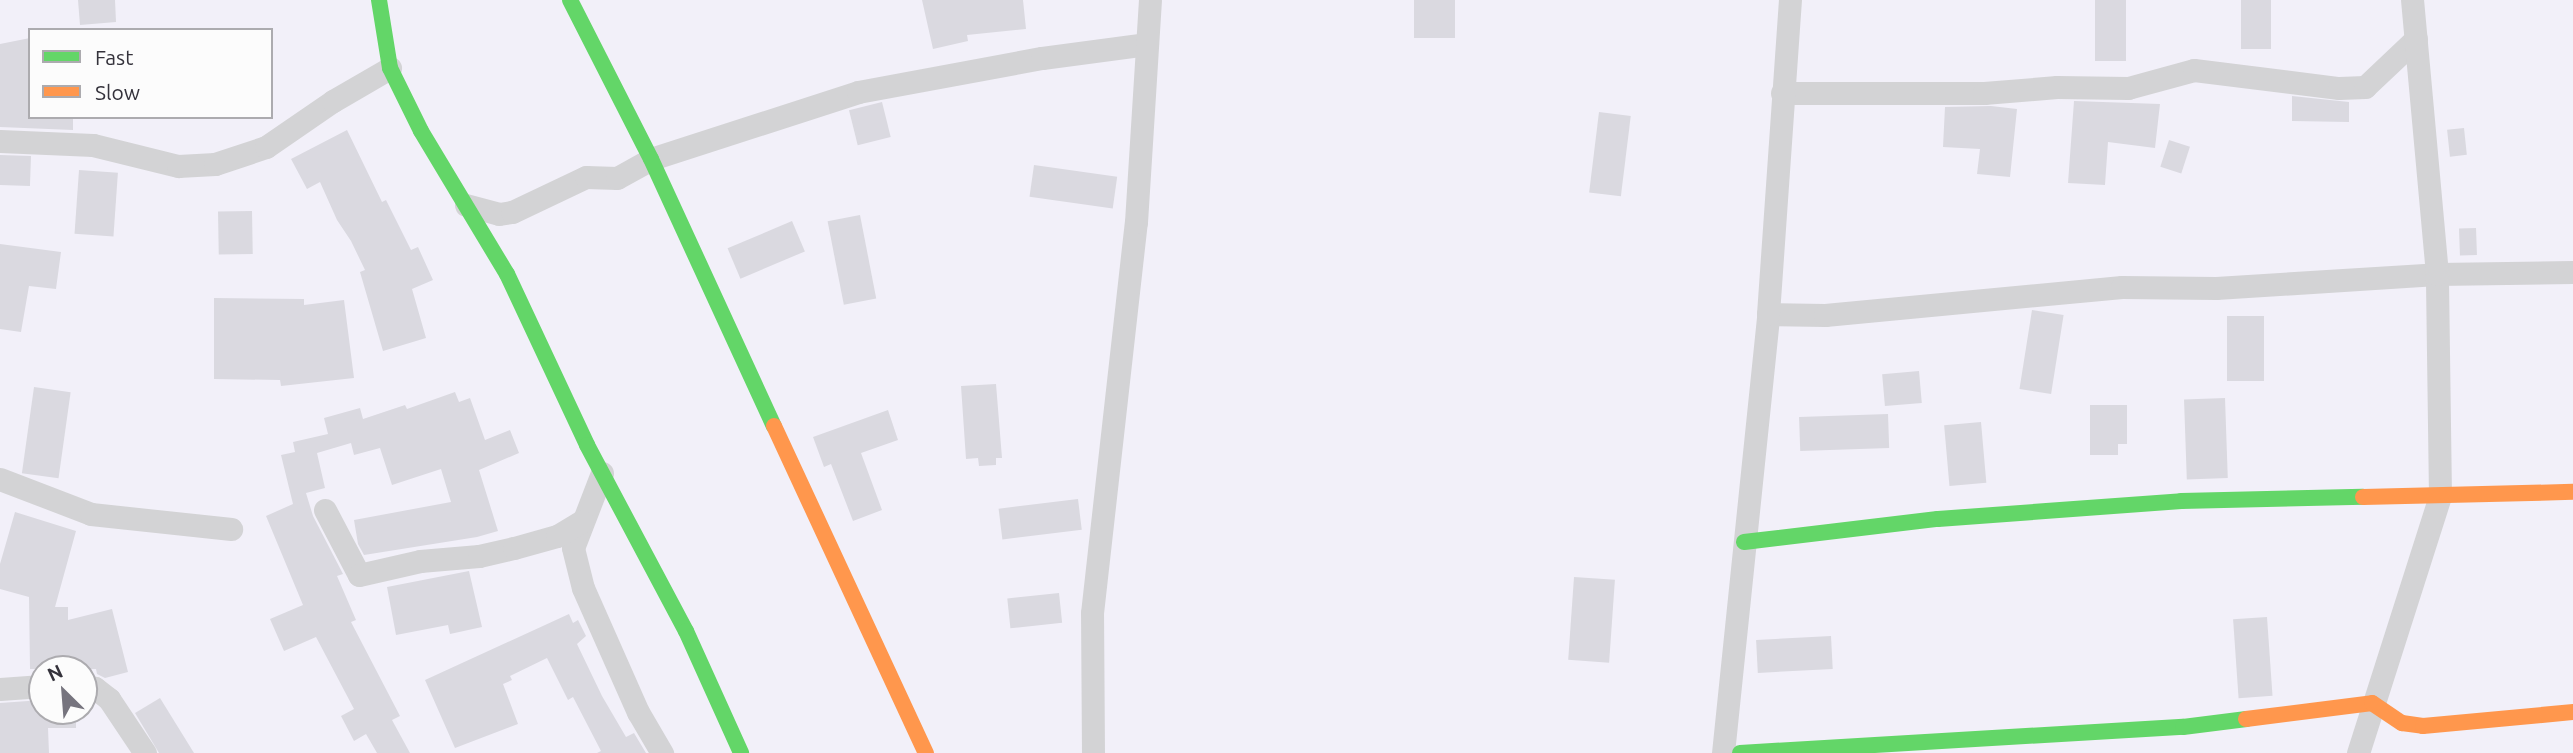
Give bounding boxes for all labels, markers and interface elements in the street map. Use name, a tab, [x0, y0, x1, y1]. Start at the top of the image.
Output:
legend	[28, 28, 273, 119]
text: Fast	[95, 45, 133, 69]
text: Slow	[95, 80, 140, 104]
north arrow	[28, 655, 98, 725]
text: N	[44, 660, 66, 686]

